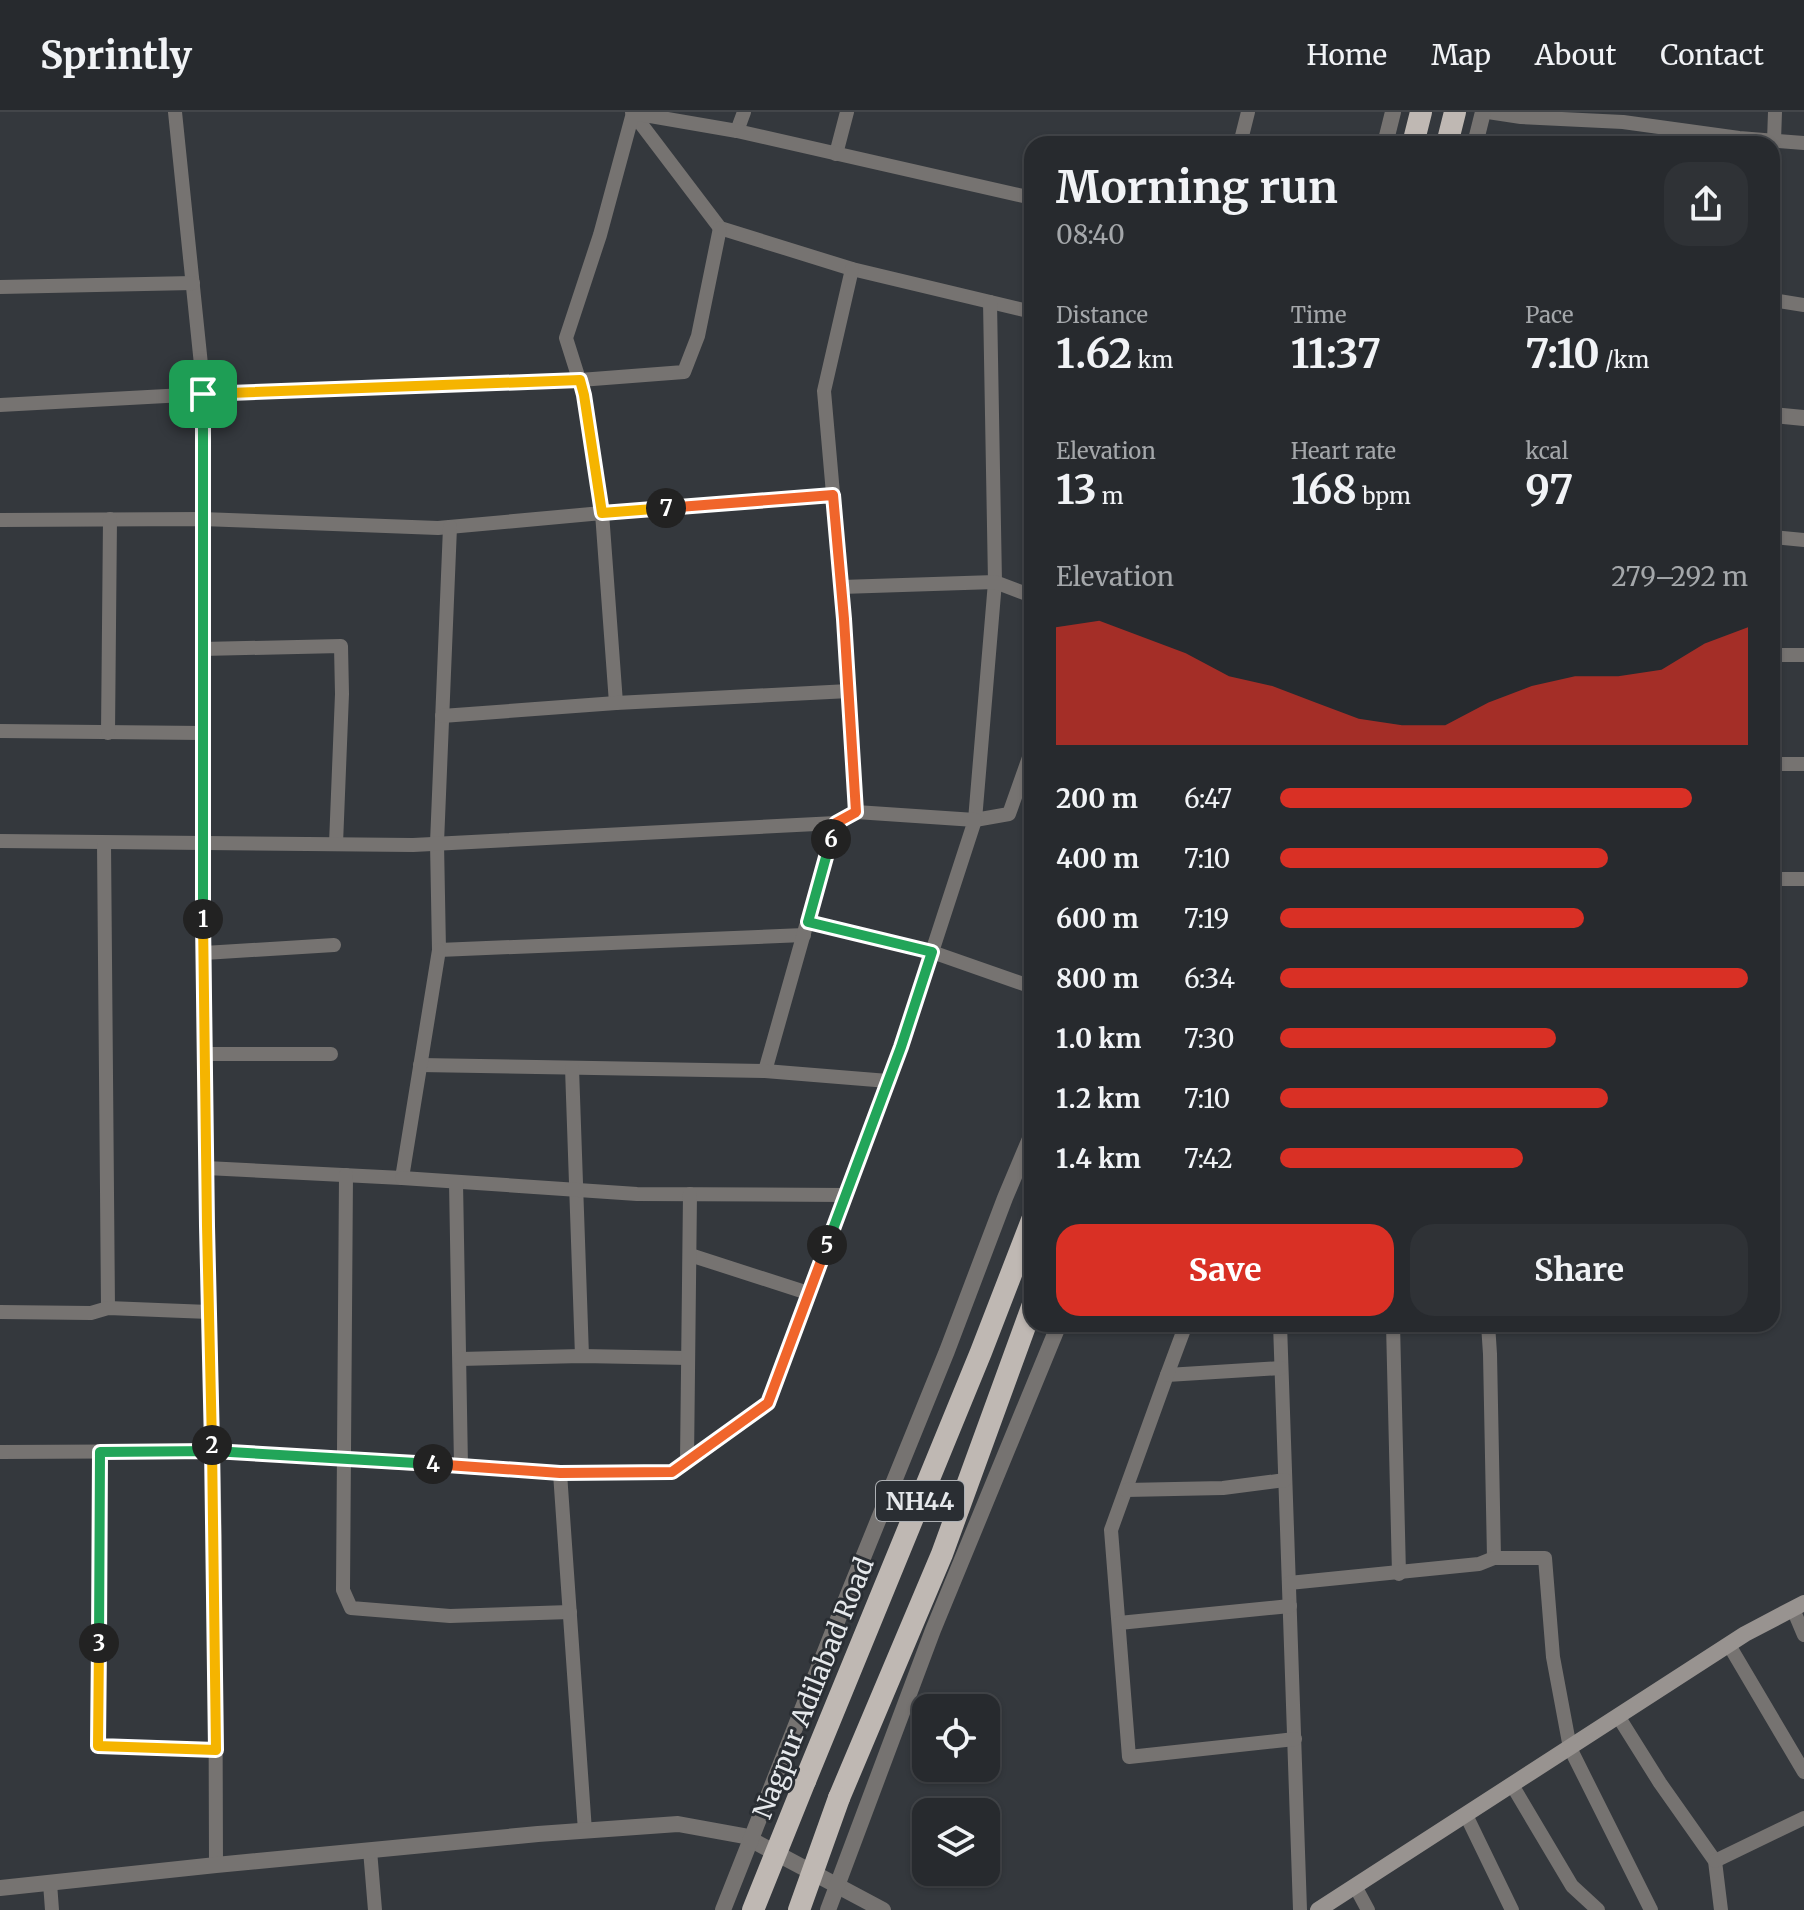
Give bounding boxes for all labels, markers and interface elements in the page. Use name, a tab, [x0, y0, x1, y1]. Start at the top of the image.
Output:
text: Sprintly	[40, 32, 192, 79]
text: Home	[1306, 37, 1387, 73]
text: Map	[1431, 37, 1491, 73]
text: About	[1535, 37, 1616, 73]
text: Contact	[1660, 37, 1764, 73]
text: Morning run	[1056, 160, 1338, 215]
button: share	[1664, 162, 1748, 246]
text: 08:40	[1056, 218, 1125, 251]
text: Distance	[1056, 301, 1148, 329]
text: Time	[1291, 301, 1346, 329]
text: Pace	[1525, 301, 1573, 329]
text: 1.62	[1056, 329, 1132, 379]
text: 11:37	[1291, 329, 1381, 379]
text: 7:10	[1525, 329, 1600, 379]
text: km	[1132, 346, 1173, 374]
text: /km	[1600, 346, 1649, 374]
pin	[169, 360, 237, 428]
icon: arrive	[181, 372, 225, 416]
text: Elevation	[1056, 437, 1156, 465]
text: Heart rate	[1291, 437, 1396, 465]
text: kcal	[1525, 437, 1569, 465]
text: 13	[1056, 465, 1097, 515]
text: 168	[1291, 465, 1357, 515]
text: 97	[1525, 465, 1573, 515]
text: m	[1097, 482, 1124, 510]
text: bpm	[1357, 482, 1411, 510]
pin: 7	[646, 488, 686, 528]
text: 7	[659, 494, 673, 522]
text: Elevation	[1056, 560, 1174, 593]
text: 279–292 m	[1611, 560, 1748, 593]
text: 200 m	[1056, 782, 1138, 815]
text: 6:47	[1184, 782, 1232, 815]
pin: 6	[811, 819, 851, 859]
text: 6	[824, 825, 838, 853]
text: 400 m	[1056, 842, 1139, 875]
text: 7:10	[1184, 842, 1230, 875]
pin: 1	[183, 899, 223, 939]
text: 600 m	[1056, 902, 1139, 935]
text: 7:19	[1184, 902, 1229, 935]
text: 1	[198, 905, 208, 933]
text: 800 m	[1056, 962, 1139, 995]
text: 6:34	[1184, 962, 1235, 995]
text: 1.0 km	[1056, 1022, 1141, 1055]
text: 7:30	[1184, 1022, 1234, 1055]
text: 1.2 km	[1056, 1082, 1141, 1115]
text: 7:10	[1184, 1082, 1230, 1115]
text: 1.4 km	[1056, 1142, 1141, 1175]
text: 7:42	[1184, 1142, 1233, 1175]
button: Save	[1056, 1224, 1394, 1316]
button: Share	[1410, 1224, 1748, 1316]
pin: 5	[807, 1225, 847, 1265]
text: 5	[821, 1231, 833, 1259]
pin: 2	[192, 1425, 232, 1465]
text: 2	[206, 1431, 218, 1459]
pin: 4	[413, 1444, 453, 1484]
text: 4	[426, 1450, 440, 1478]
road number: NH44	[876, 1481, 964, 1521]
street label: Nagpur Adilabad Road	[745, 1552, 881, 1823]
pin: 3	[79, 1623, 119, 1663]
text: 3	[93, 1629, 105, 1657]
map controls	[912, 1694, 1000, 1886]
button: locate	[912, 1694, 1000, 1782]
button: layers	[912, 1798, 1000, 1886]

